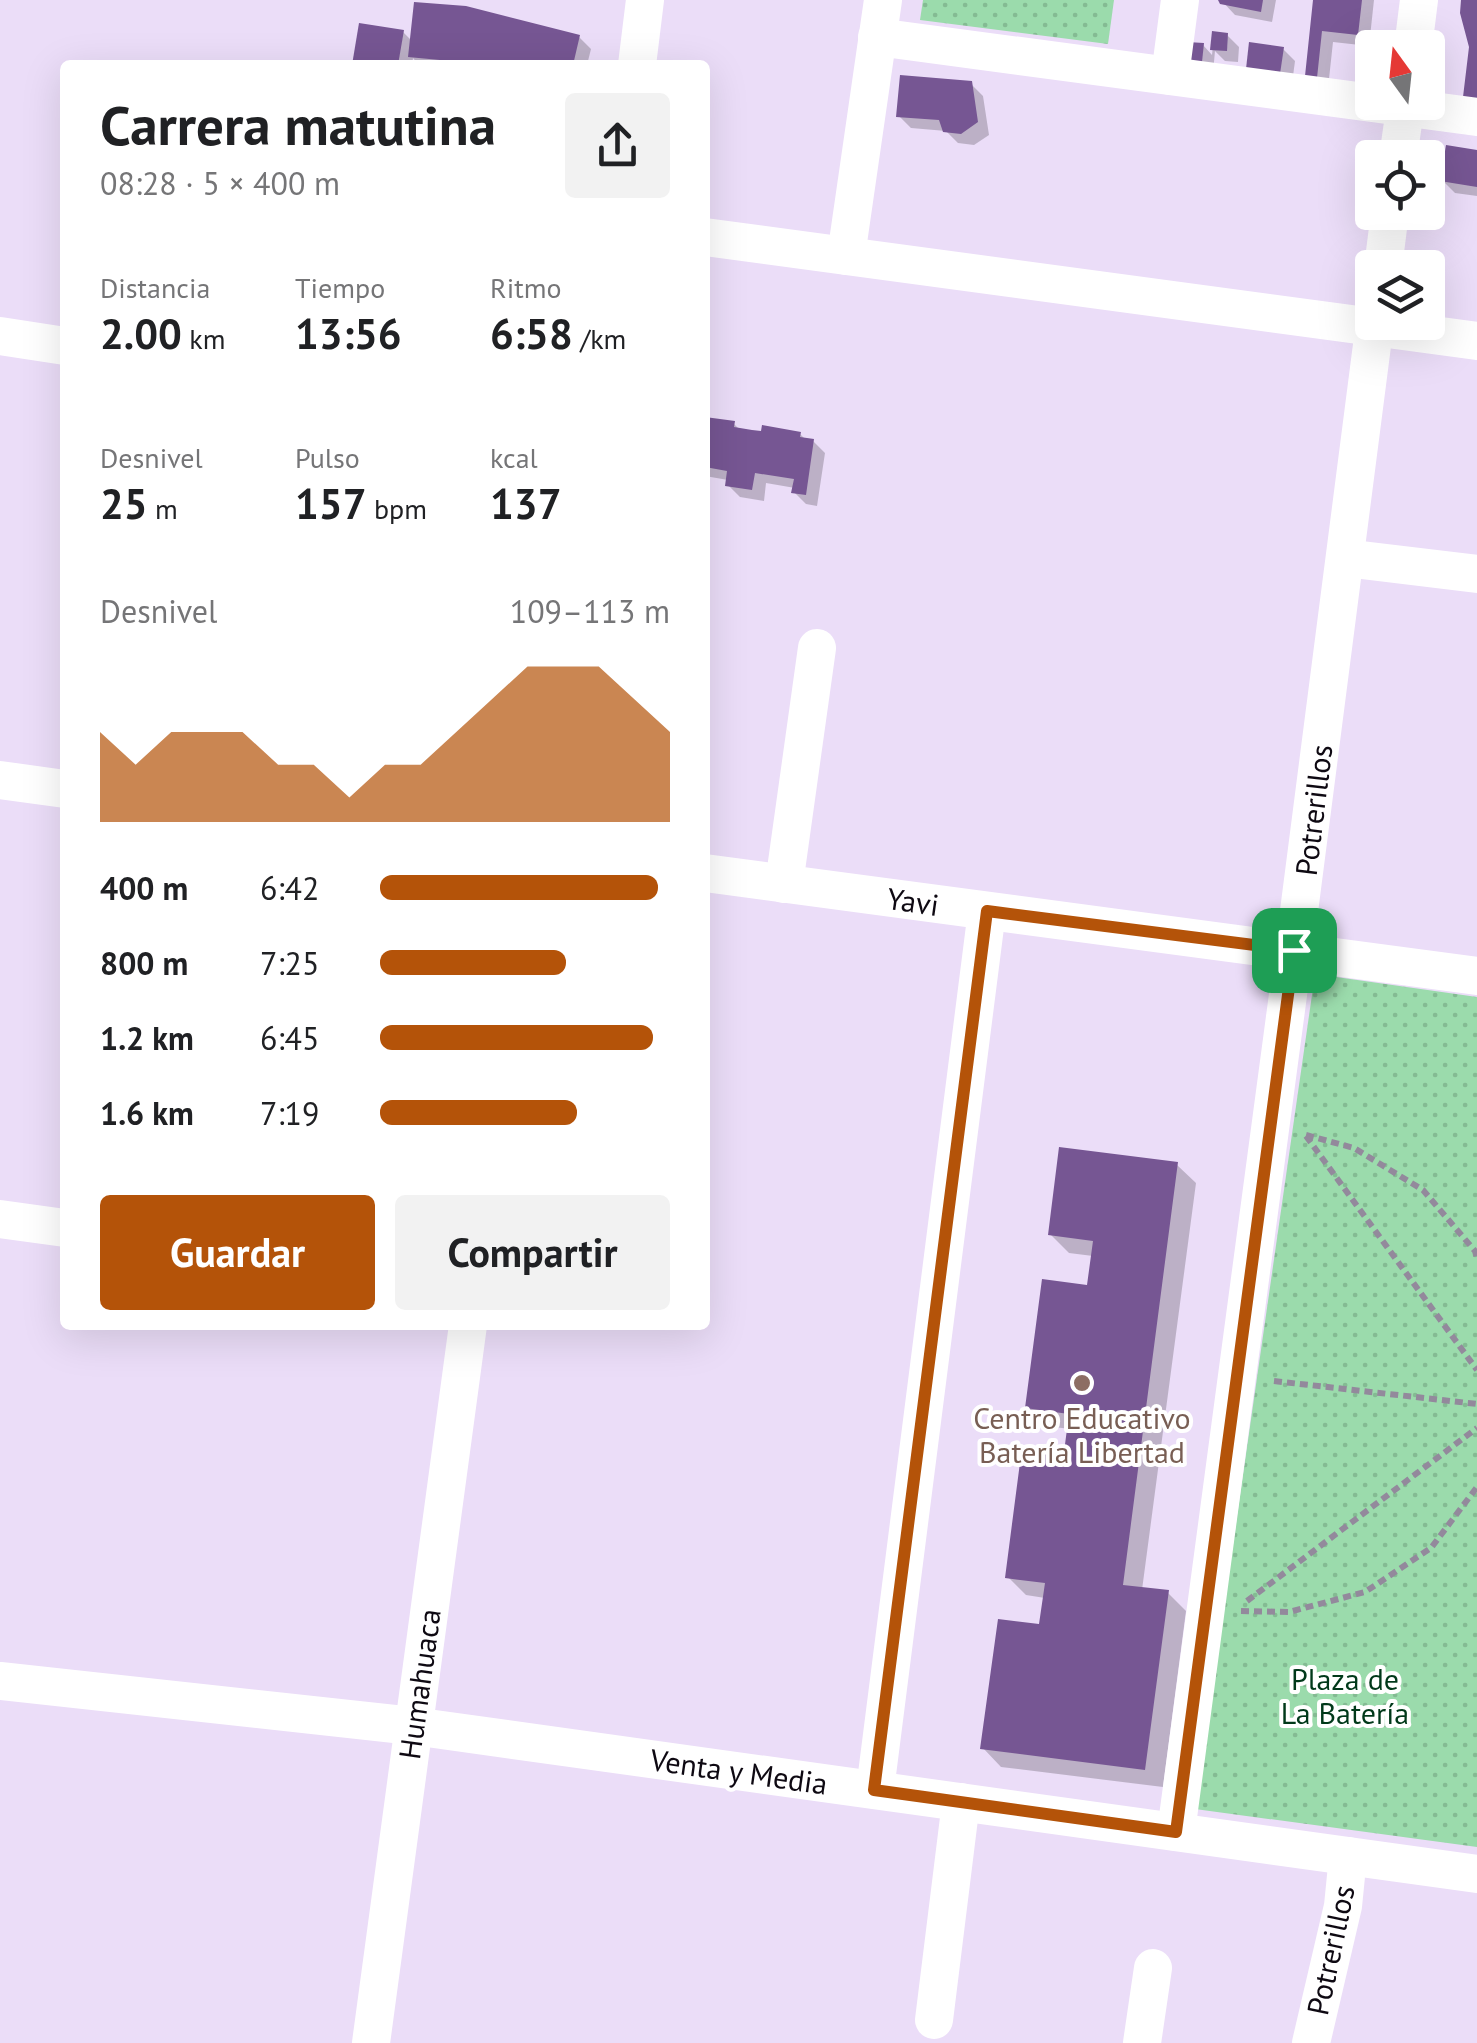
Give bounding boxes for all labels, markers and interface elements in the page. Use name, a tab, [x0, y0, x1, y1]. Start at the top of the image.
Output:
north arrow	[1355, 30, 1445, 120]
map controls	[1355, 30, 1445, 340]
text: Carrera matutina	[100, 89, 496, 160]
button: share	[565, 93, 670, 198]
button: locate	[1355, 140, 1445, 230]
text: 08:28 · 5 × 400 m	[100, 162, 340, 204]
button: layers	[1355, 250, 1445, 340]
text: Distancia	[100, 269, 210, 306]
text: Tiempo	[295, 269, 385, 306]
text: Ritmo	[490, 269, 561, 306]
text: 2.00	[100, 306, 182, 361]
text: 13:56	[295, 306, 402, 361]
text: 6:58	[490, 306, 573, 361]
text: km	[182, 320, 225, 357]
text: /km	[573, 320, 626, 357]
text: Desnivel	[100, 439, 203, 476]
text: Pulso	[295, 439, 360, 476]
text: kcal	[490, 439, 538, 476]
text: 25	[100, 476, 148, 531]
text: 157	[295, 476, 366, 531]
text: 137	[490, 476, 561, 531]
text: m	[148, 490, 178, 527]
text: bpm	[366, 490, 427, 527]
text: Desnivel	[100, 590, 217, 632]
text: 109–113 m	[510, 590, 670, 632]
street label: Potrerillos	[1286, 742, 1340, 878]
text: 400 m	[100, 867, 188, 909]
text: 6:42	[260, 867, 319, 909]
street label: Yavi	[885, 878, 941, 924]
pin	[1252, 908, 1337, 993]
icon: arrive	[1267, 923, 1322, 978]
text: 800 m	[100, 942, 188, 984]
text: 7:25	[260, 942, 319, 984]
text: 1.2 km	[100, 1017, 194, 1059]
text: 6:45	[260, 1017, 319, 1059]
text: 1.6 km	[100, 1092, 194, 1134]
text: 7:19	[260, 1092, 319, 1134]
button: Guardar	[100, 1195, 375, 1310]
button: Compartir	[395, 1195, 670, 1310]
marker: Centro Educativo Batería Libertad	[1071, 1372, 1093, 1394]
place label: Centro Educativo Batería Libertad	[973, 1398, 1191, 1471]
street label: Humahuaca	[389, 1606, 449, 1762]
park label: Plaza de La Batería	[1281, 1659, 1409, 1732]
street label: Venta y Media	[647, 1739, 830, 1803]
street label: Potrerillos	[1297, 1881, 1363, 2019]

